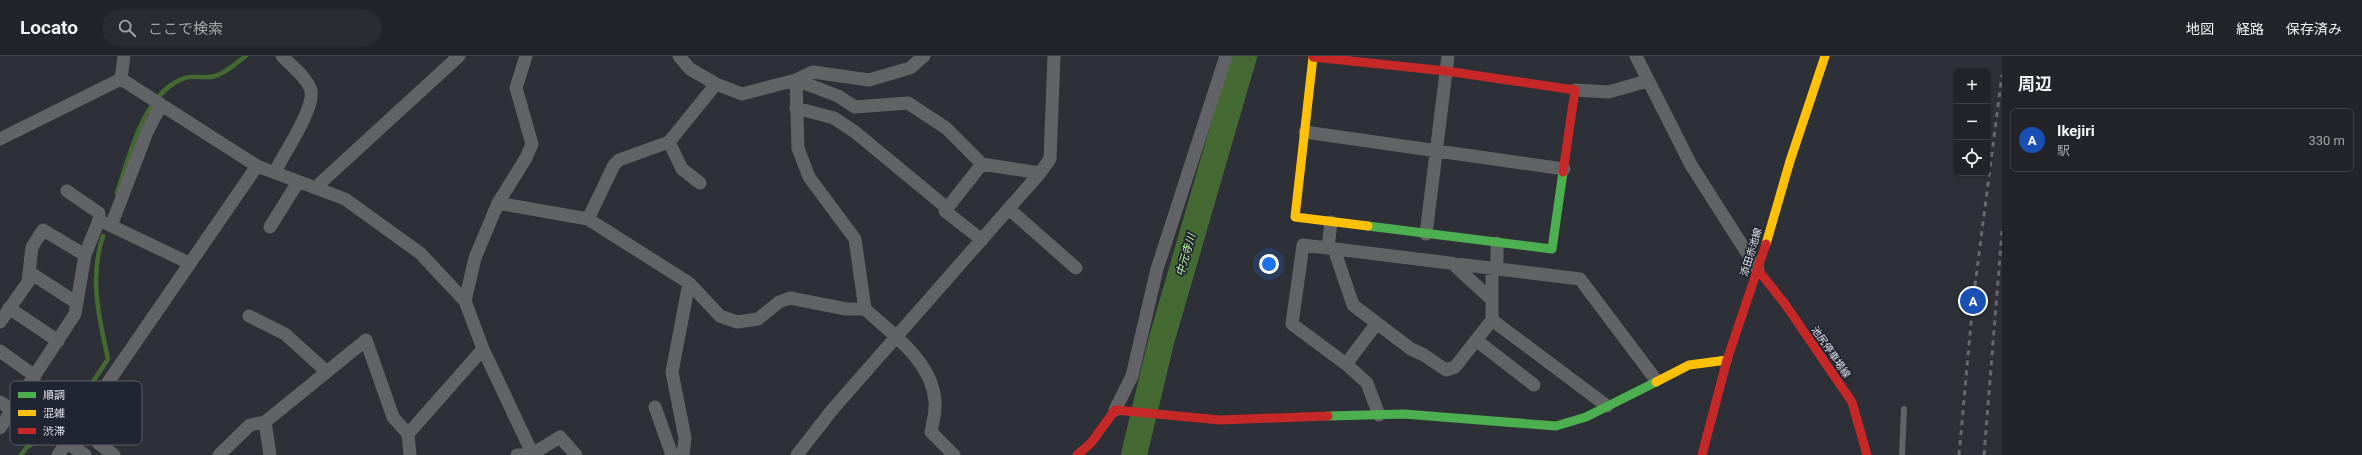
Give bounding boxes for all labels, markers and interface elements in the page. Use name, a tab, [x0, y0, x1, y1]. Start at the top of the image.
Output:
search box	[102, 10, 382, 46]
text: Locato	[20, 16, 78, 39]
icon: search	[116, 17, 138, 39]
text: ここで検索	[148, 20, 223, 38]
text: 地図	[2186, 21, 2214, 37]
text: 経路	[2236, 21, 2264, 37]
text: 保存済み	[2286, 21, 2342, 37]
map controls	[1954, 68, 1990, 176]
button: +	[1954, 68, 1990, 104]
text: 周辺	[2018, 74, 2052, 94]
button: −	[1954, 104, 1990, 140]
text: Ikejiri	[2057, 122, 2095, 140]
text: A	[2028, 133, 2036, 148]
text: 330 m	[2308, 133, 2345, 148]
button: locate	[1954, 140, 1990, 176]
text: 駅	[2057, 143, 2070, 158]
street label: 添田赤池線	[1738, 226, 1764, 278]
water label: 中元寺川	[1174, 231, 1199, 278]
your location	[1259, 254, 1279, 274]
pin: A	[1960, 286, 1986, 316]
street label: 池尻停車場線	[1809, 324, 1853, 380]
legend	[10, 381, 142, 445]
text: 順調	[43, 389, 65, 402]
text: 混雑	[43, 407, 65, 420]
text: 渋滞	[43, 425, 65, 438]

